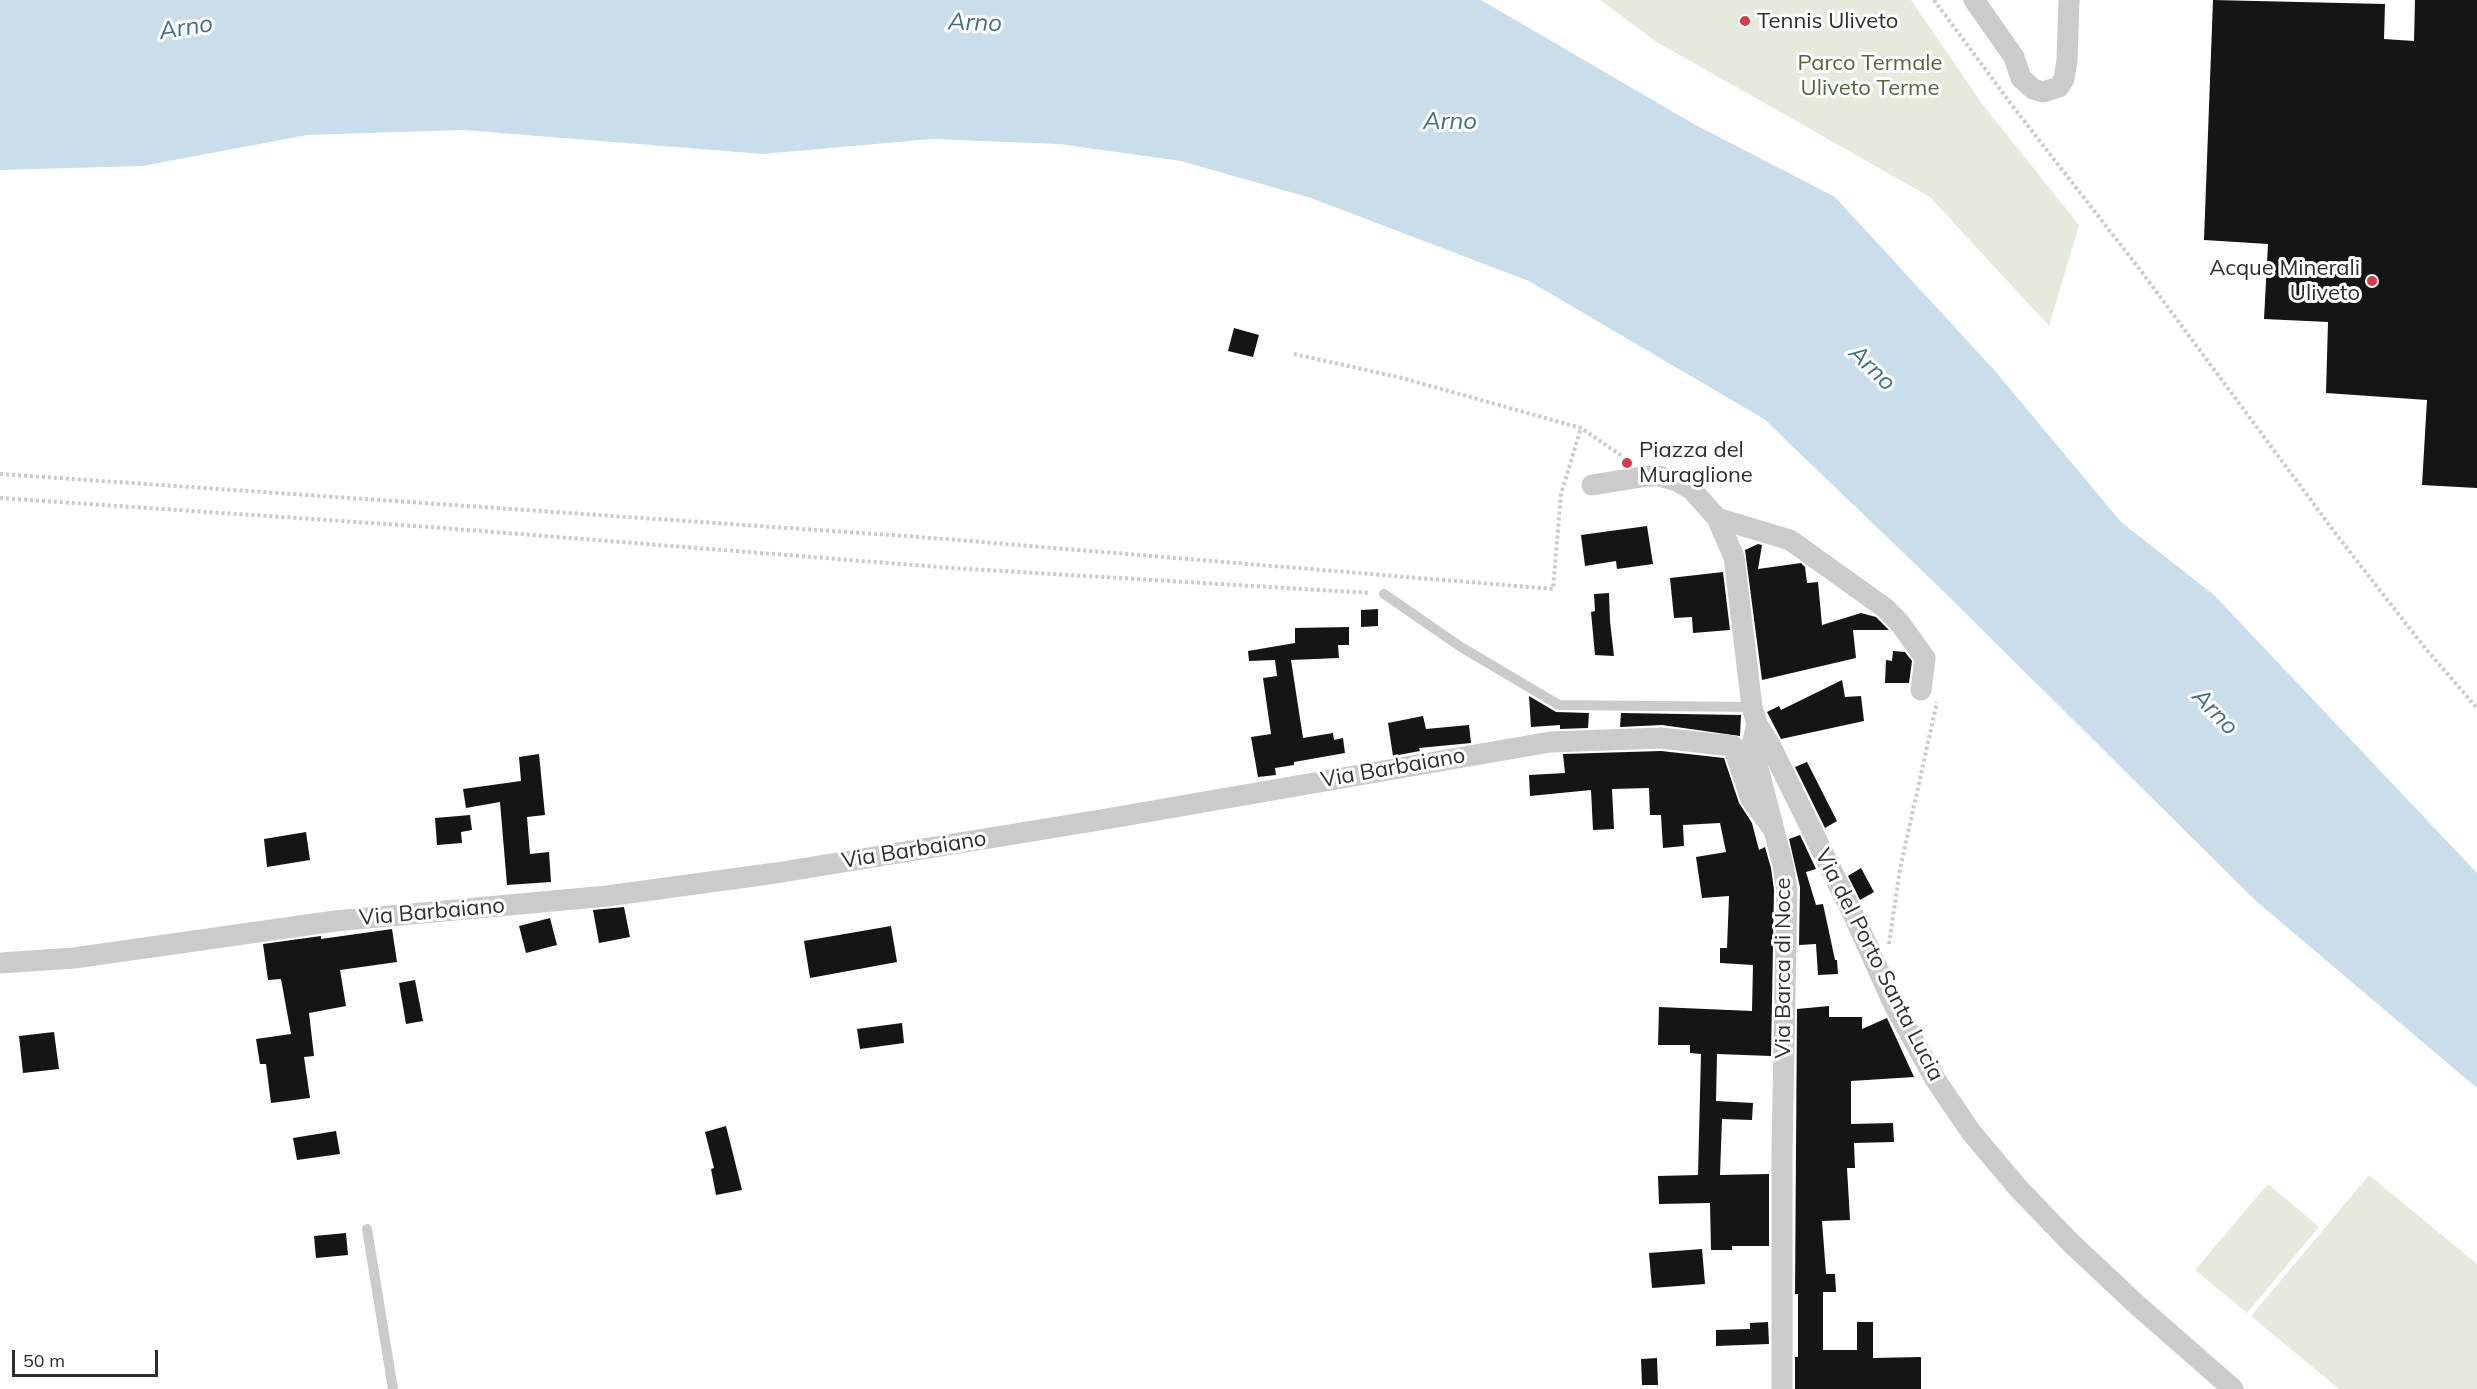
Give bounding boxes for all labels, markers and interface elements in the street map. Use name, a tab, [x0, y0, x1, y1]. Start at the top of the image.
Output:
water label: Arno	[947, 8, 1003, 38]
place label: Tennis Uliveto	[1757, 8, 1898, 34]
water label: Arno	[157, 10, 215, 46]
marker: Tennis Uliveto	[1738, 14, 1752, 28]
park label: Parco Termale Uliveto Terme	[1797, 50, 1943, 101]
water label: Arno	[1423, 108, 1477, 136]
place label: Acque Minerali Uliveto	[2209, 255, 2360, 306]
marker: Acque Minerali Uliveto	[2365, 274, 2379, 288]
water label: Arno	[1843, 339, 1901, 397]
place label: Piazza del Muraglione	[1639, 437, 1753, 488]
marker: Piazza del Muraglione	[1620, 456, 1634, 470]
water label: Arno	[2186, 683, 2244, 741]
street label: Via Barbaiano	[1319, 742, 1467, 794]
street label: Via Barbaiano	[840, 826, 988, 874]
street label: Via del Porto Santa Lucia	[1809, 845, 1949, 1085]
street label: Via Barca di Noce	[1770, 877, 1796, 1059]
street label: Via Barbaiano	[358, 892, 506, 932]
scale bar	[15, 1338, 160, 1376]
text: 50 m	[23, 1349, 65, 1372]

